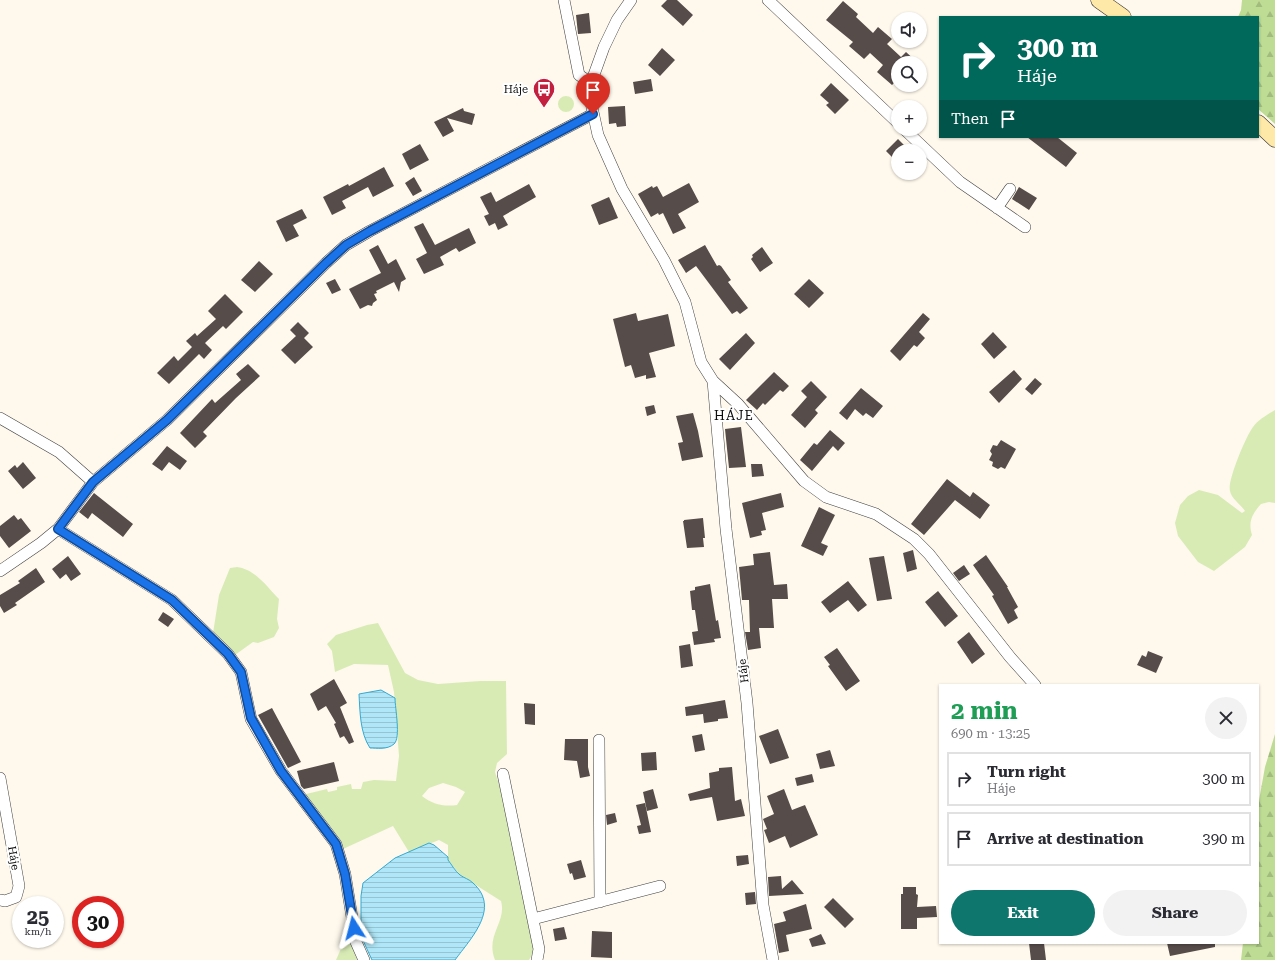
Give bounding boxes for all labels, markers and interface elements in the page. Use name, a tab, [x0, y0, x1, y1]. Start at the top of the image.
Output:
map controls	[891, 12, 927, 180]
button: sound	[891, 12, 927, 48]
text: 300 m	[1017, 31, 1098, 64]
icon: right	[951, 32, 1003, 84]
button: search	[891, 56, 927, 92]
text: Háje	[1017, 65, 1057, 86]
pin	[576, 73, 610, 114]
bus stop icon: Háje	[531, 76, 557, 109]
icon: arrive	[582, 79, 604, 101]
place label: Háje	[504, 83, 528, 96]
button: +	[891, 100, 927, 136]
icon: arrive	[997, 108, 1019, 130]
text: Then	[951, 110, 989, 128]
button: −	[891, 144, 927, 180]
district label: HÁJE	[714, 407, 754, 423]
street label: Háje	[736, 658, 751, 684]
text: 2 min	[951, 697, 1018, 725]
button: close	[1205, 697, 1247, 739]
text: 690 m · 13:25	[951, 726, 1030, 741]
text: Turn right	[987, 763, 1066, 781]
icon: right	[953, 768, 975, 790]
text: 300 m	[1202, 770, 1245, 788]
text: Háje	[987, 781, 1016, 796]
icon: arrive	[953, 828, 975, 850]
text: Arrive at destination	[987, 830, 1143, 848]
text: 390 m	[1202, 830, 1245, 848]
street label: Háje	[5, 845, 22, 871]
button: Exit	[951, 890, 1095, 936]
button: Share	[1103, 890, 1247, 936]
speed limit sign: 30	[72, 896, 124, 948]
text: 25	[27, 905, 49, 929]
position arrow	[333, 907, 375, 949]
text: km/h	[25, 926, 51, 937]

